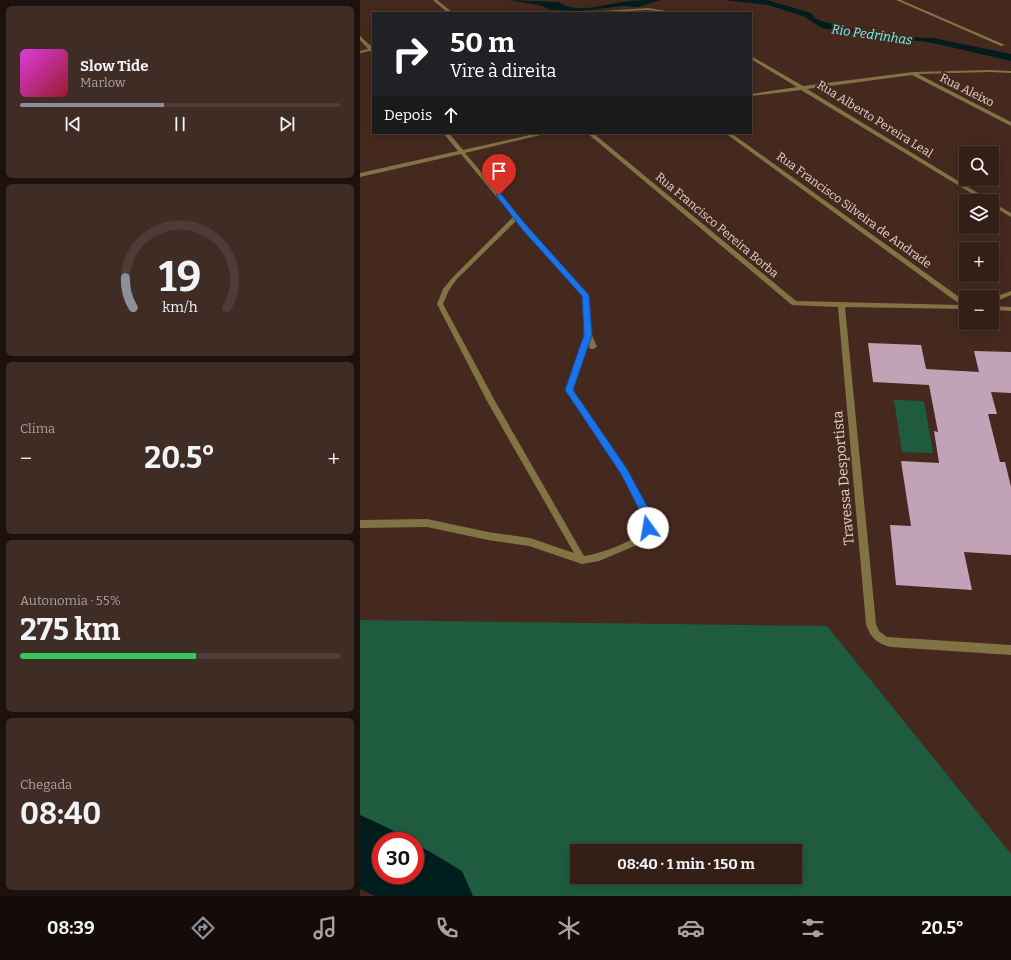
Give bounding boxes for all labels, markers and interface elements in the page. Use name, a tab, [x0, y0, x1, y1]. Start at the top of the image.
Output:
water label: Rio Pedrinhas	[831, 21, 913, 48]
text: 50 m	[450, 26, 515, 59]
icon: right	[384, 28, 436, 80]
text: Slow Tide	[80, 57, 148, 75]
text: Vire à direita	[450, 60, 556, 82]
street label: Rua Aleixo	[938, 70, 997, 110]
text: Marlow	[80, 75, 125, 90]
street label: Rua Alberto Pereira Leal	[815, 78, 936, 161]
icon: ahead	[440, 104, 462, 126]
text: Depois	[384, 106, 432, 124]
icon: previous	[62, 113, 84, 135]
icon: pause	[169, 113, 191, 135]
icon: next	[276, 113, 298, 135]
map controls	[959, 146, 999, 330]
button: search	[959, 146, 999, 186]
street label: Rua Francisco Silveira de Andrade	[774, 149, 934, 271]
pin	[482, 154, 516, 195]
icon: arrive	[488, 160, 510, 182]
street label: Rua Francisco Pereira Borba	[653, 170, 782, 281]
button: layers	[959, 194, 999, 234]
button: +	[959, 242, 999, 282]
text: 19	[159, 252, 201, 302]
button: −	[959, 290, 999, 330]
text: km/h	[162, 299, 198, 316]
street label: Travessa Desportista	[829, 410, 858, 546]
text: Clima	[20, 421, 55, 436]
text: 20.5°	[144, 440, 215, 476]
text: −	[20, 445, 32, 472]
text: +	[327, 445, 340, 472]
position arrow	[627, 507, 669, 549]
text: Autonomia · 55%	[20, 593, 121, 608]
text: 275 km	[20, 612, 120, 648]
text: Chegada	[20, 777, 72, 792]
text: 08:40	[20, 796, 101, 832]
speed limit sign: 30	[372, 832, 424, 884]
text: 08:40 · 1 min · 150 m	[617, 855, 755, 873]
icon: directions	[189, 914, 217, 942]
icon: music	[311, 914, 339, 942]
icon: phone	[433, 914, 461, 942]
icon: climate	[555, 914, 583, 942]
icon: car	[677, 914, 705, 942]
icon: filters	[799, 914, 827, 942]
text: 08:39	[47, 917, 95, 939]
text: 20.5°	[921, 917, 964, 939]

